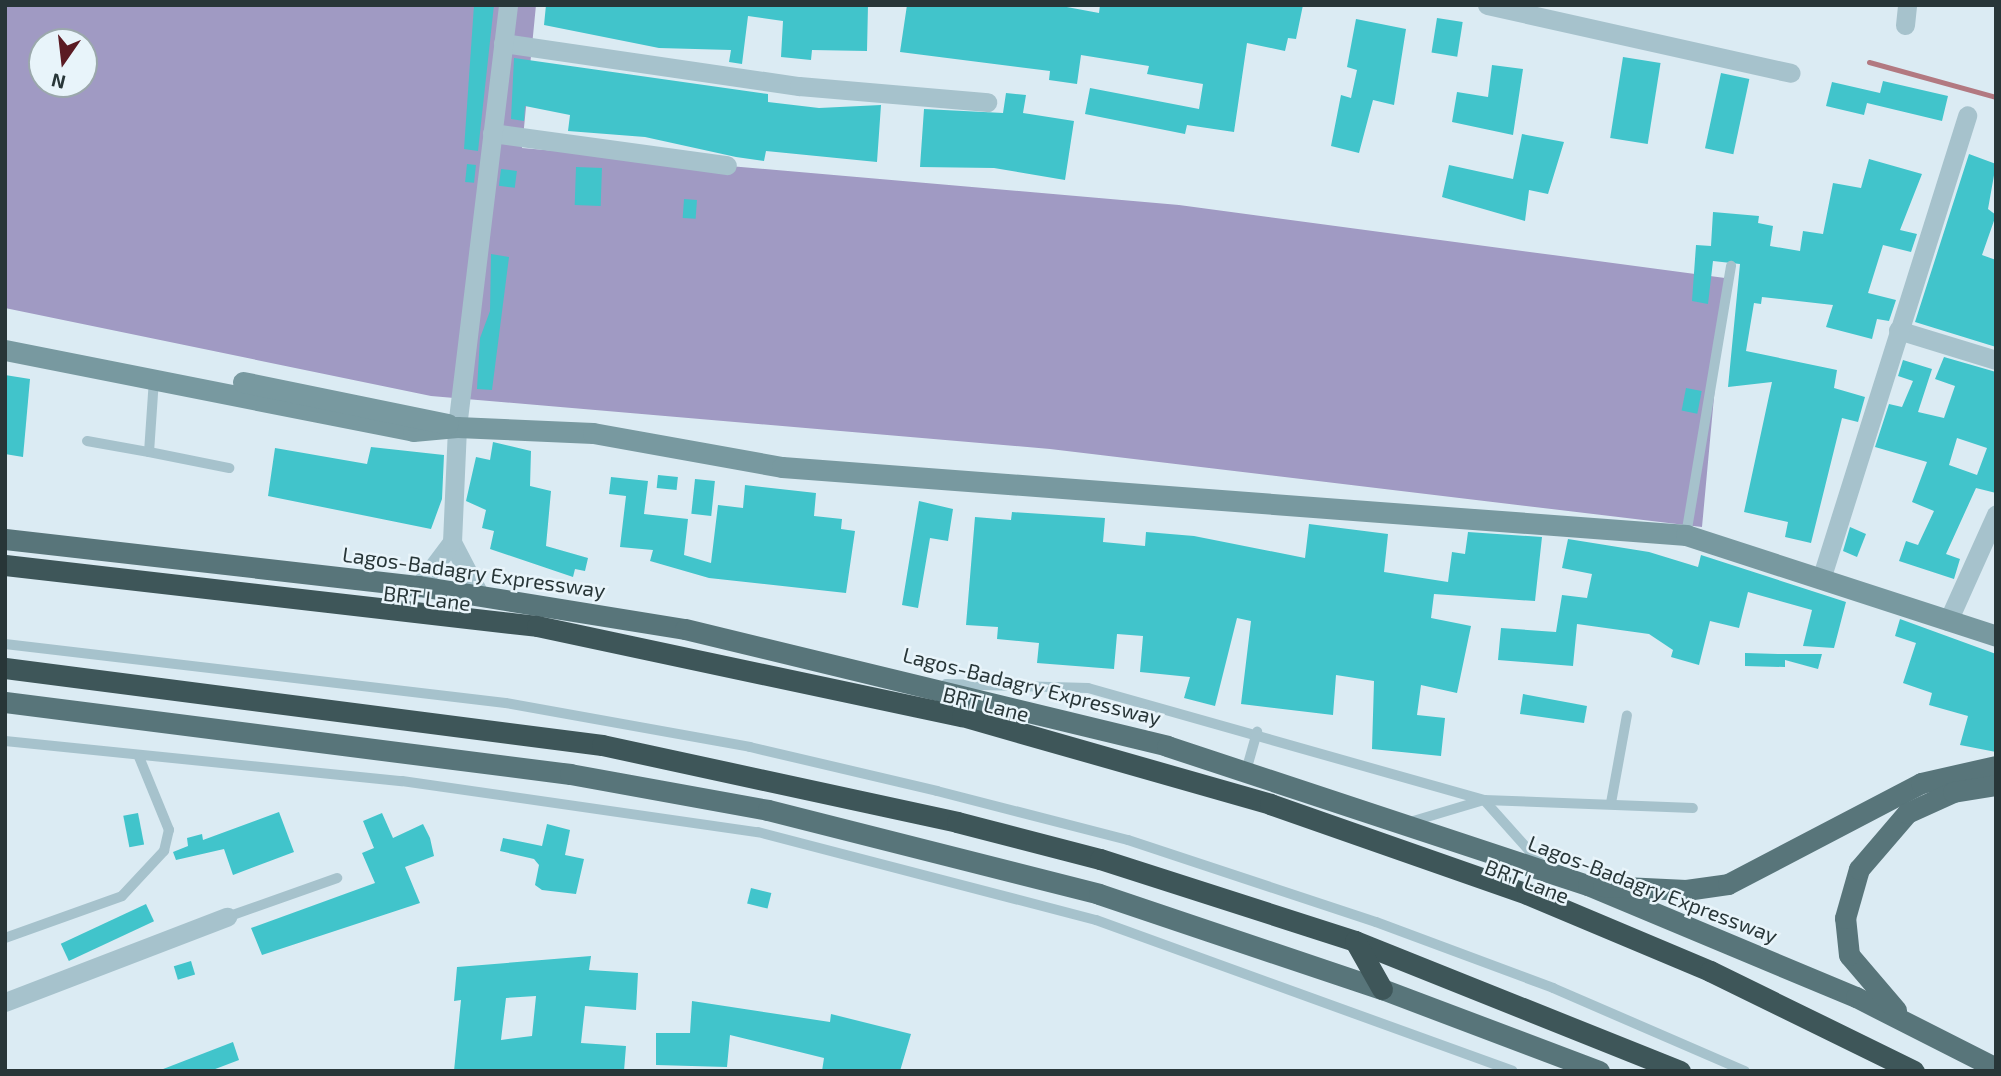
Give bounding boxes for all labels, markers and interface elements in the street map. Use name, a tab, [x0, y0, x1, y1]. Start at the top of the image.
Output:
north arrow	[28, 28, 98, 98]
text: N	[49, 69, 68, 95]
street label: Lagos-Badagry Expressway	[341, 541, 607, 603]
street label: BRT Lane	[382, 580, 472, 616]
street label: Lagos-Badagry Expressway	[900, 642, 1164, 730]
street label: BRT Lane	[940, 681, 1032, 727]
street label: Lagos-Badagry Expressway	[1524, 830, 1782, 948]
street label: BRT Lane	[1481, 853, 1573, 909]

